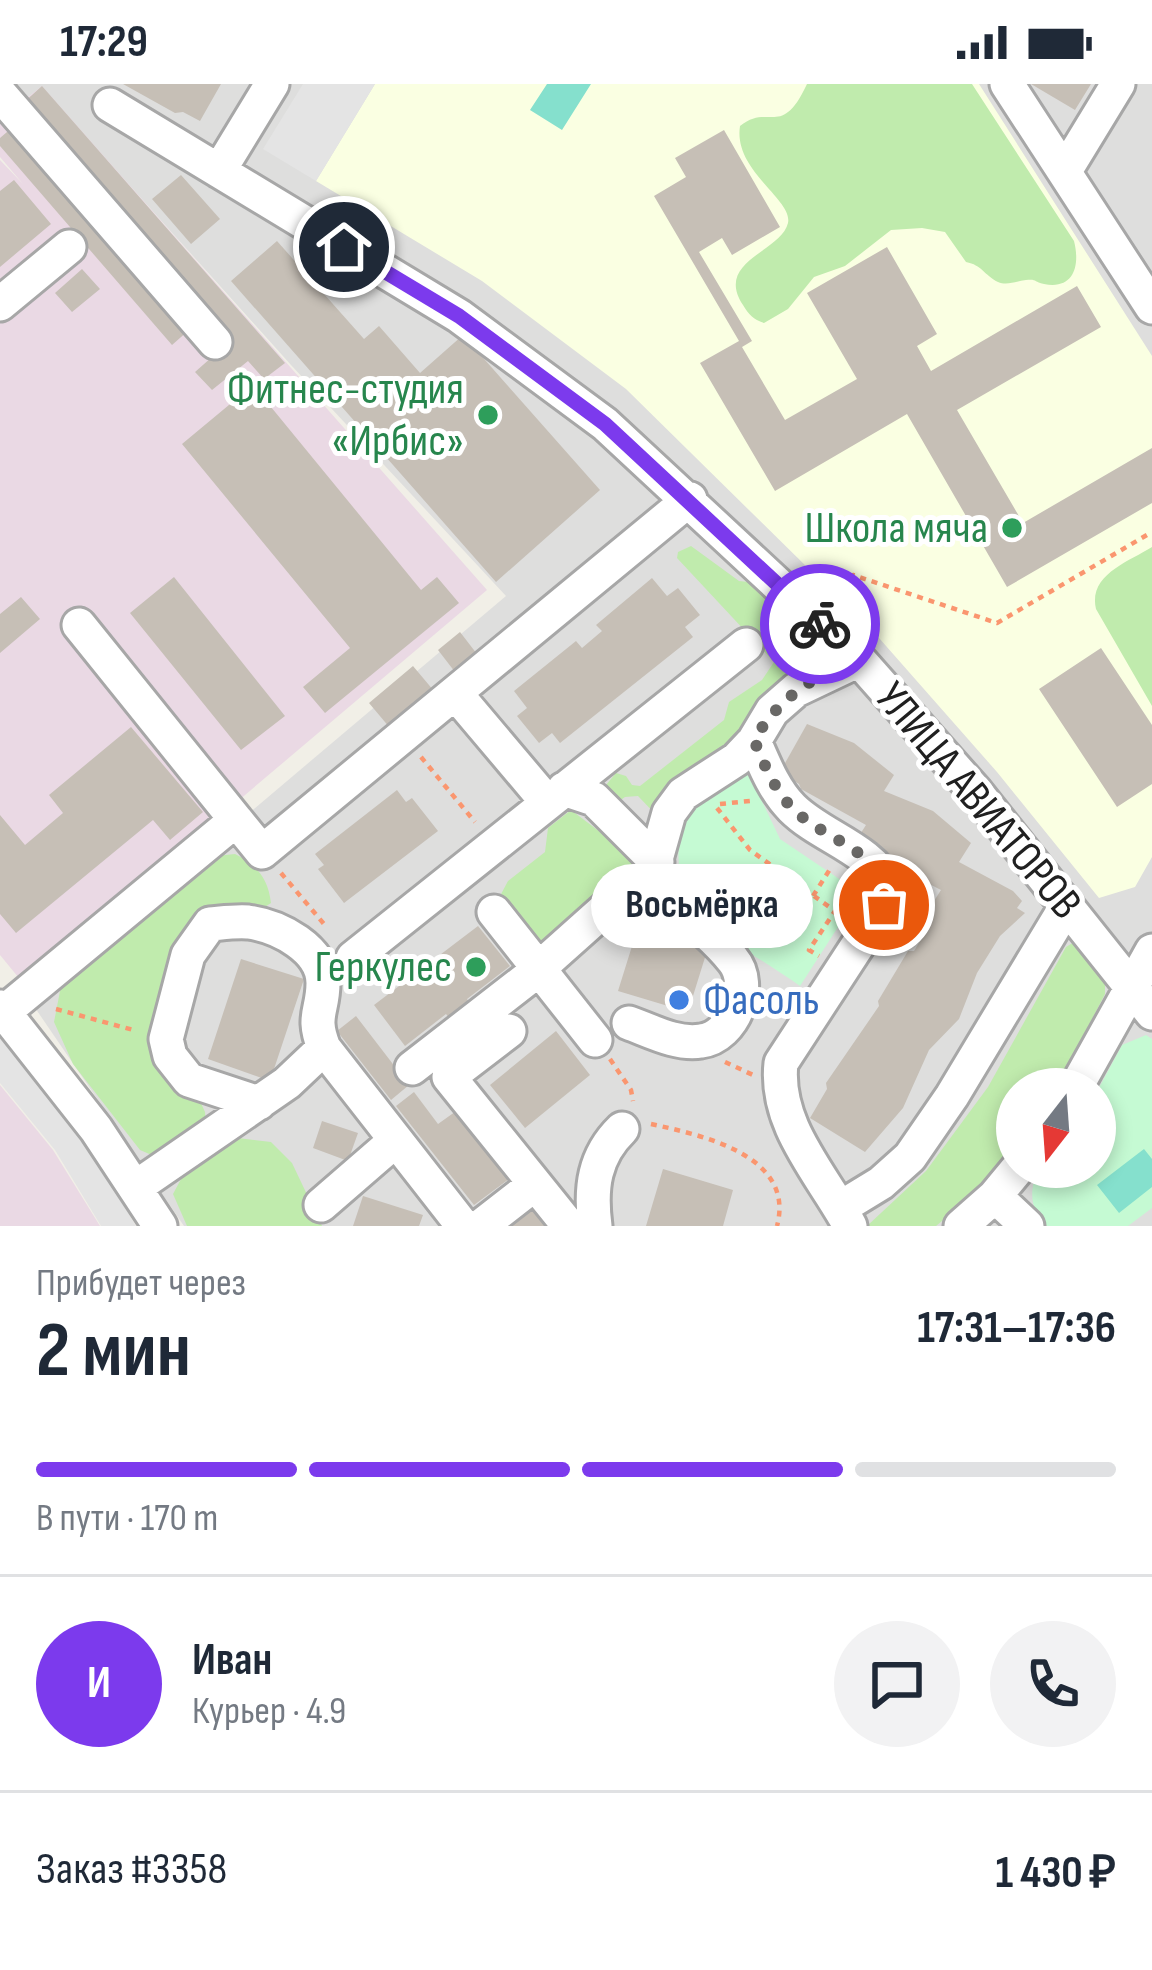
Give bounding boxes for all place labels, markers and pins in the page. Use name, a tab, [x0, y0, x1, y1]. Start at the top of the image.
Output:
pin	[293, 196, 395, 298]
place label: Фитнес-студия «Ирбис»	[227, 362, 464, 469]
marker: Фитнес-студия «Ирбис»	[475, 402, 501, 428]
place label: Школа мяча	[804, 501, 988, 556]
marker: Школа мяча	[999, 515, 1025, 541]
pin	[833, 854, 935, 956]
callout: Восьмёрка	[590, 863, 812, 947]
place label: Геркулес	[314, 940, 452, 995]
marker: Геркулес	[463, 954, 489, 980]
place label: Фасоль	[703, 973, 820, 1028]
marker: Фасоль	[666, 987, 692, 1013]

